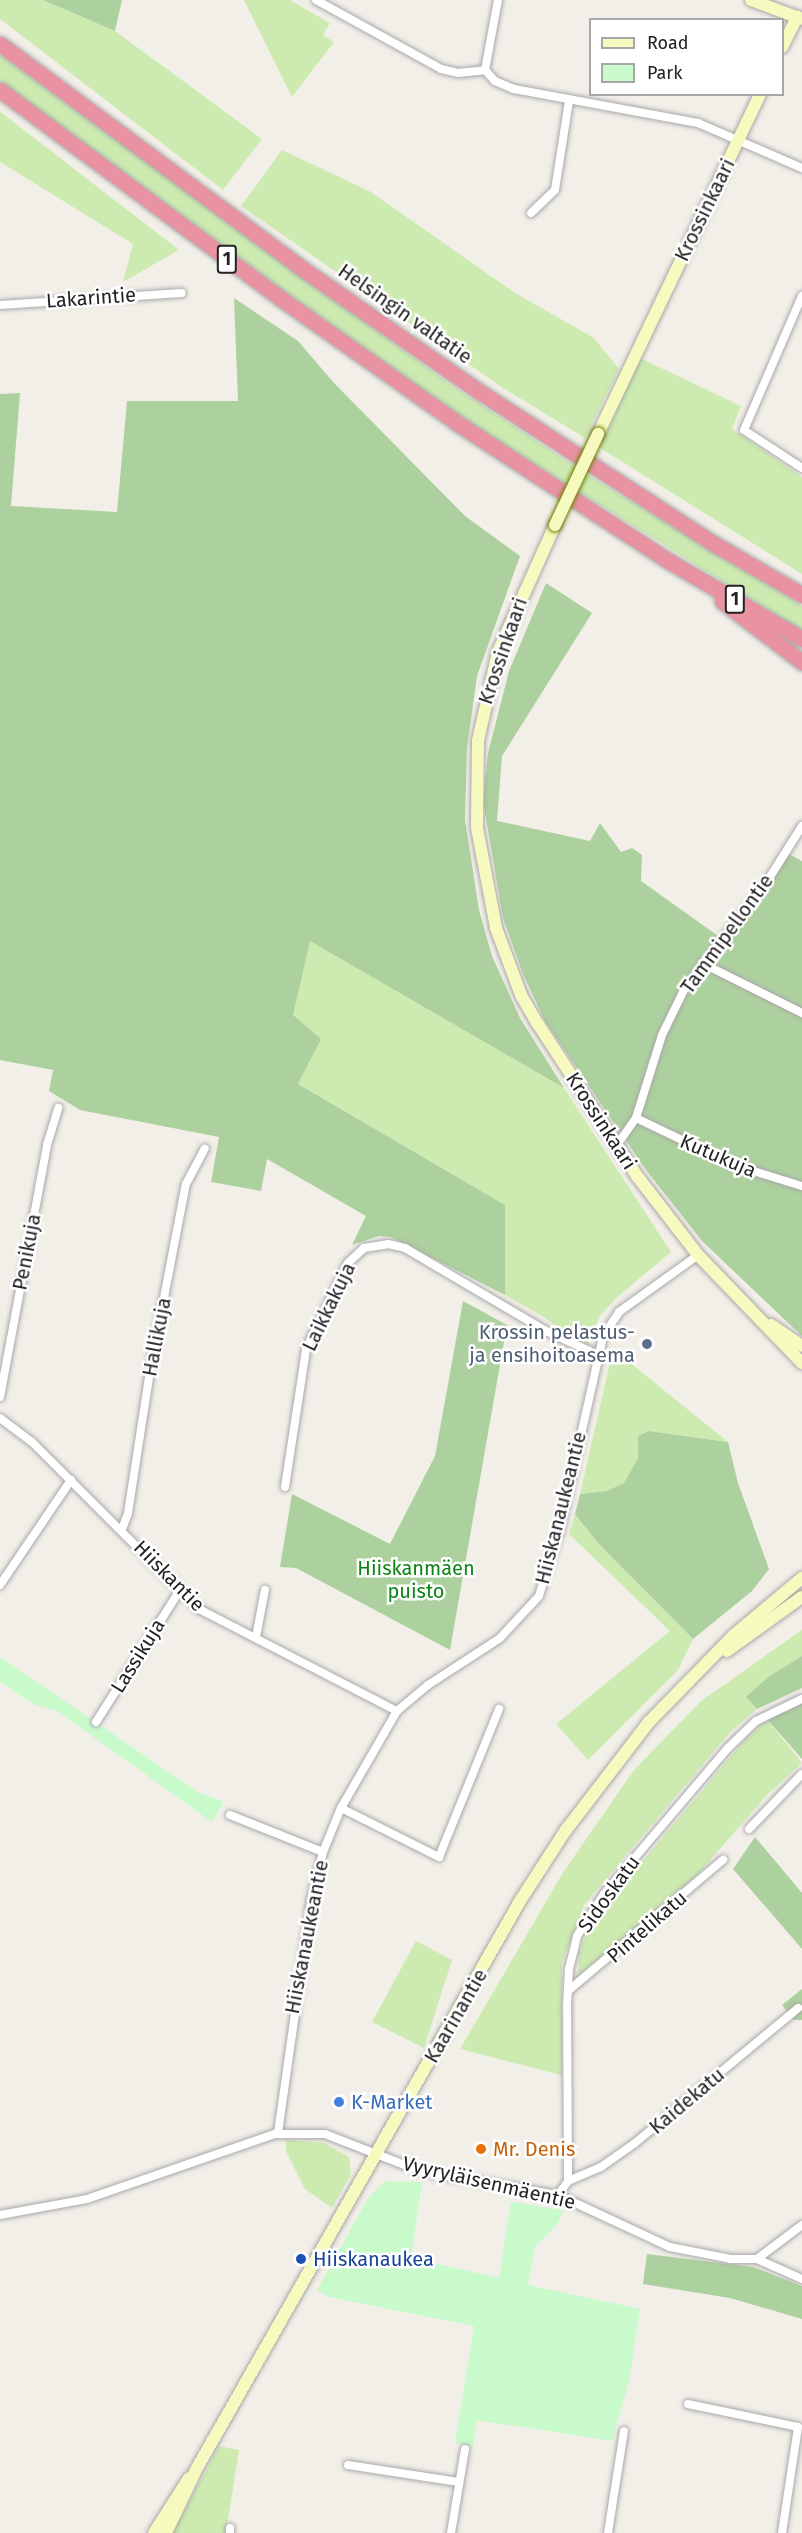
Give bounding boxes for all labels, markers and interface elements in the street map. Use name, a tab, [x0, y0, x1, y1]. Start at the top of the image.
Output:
legend	[589, 18, 784, 96]
text: Road	[647, 32, 689, 54]
text: Park	[647, 62, 682, 84]
street label: Krossinkaari	[670, 155, 740, 265]
road number: 1	[216, 244, 238, 274]
street label: Helsingin valtatie	[333, 259, 477, 369]
street label: Lakarintie	[45, 283, 137, 313]
road number: 1	[724, 584, 746, 614]
street label: Krossinkaari	[474, 594, 532, 708]
street label: Tammipellontie	[676, 870, 778, 998]
street label: Krossinkaari	[561, 1068, 641, 1174]
street label: Kutukuja	[676, 1129, 760, 1183]
street label: Penikuja	[8, 1212, 46, 1292]
street label: Laikkakuja	[297, 1259, 361, 1355]
street label: Hallikuja	[138, 1296, 176, 1378]
place label: Krossin pelastus- ja ensihoitoasema	[469, 1320, 635, 1367]
marker: Krossin pelastus- ja ensihoitoasema	[640, 1337, 654, 1351]
street label: Hiiskanaukeantie	[530, 1429, 592, 1587]
street label: Hiiskantie	[129, 1536, 209, 1616]
park label: Hiiskanmäen puisto	[357, 1557, 475, 1604]
street label: Lassikuja	[106, 1615, 170, 1697]
street label: Sidoskatu	[573, 1851, 645, 1937]
street label: Hiiskanaukeantie	[280, 1858, 334, 2016]
street label: Pintelikatu	[602, 1886, 692, 1968]
street label: Kaarinantie	[419, 1965, 493, 2067]
street label: Kaidekatu	[645, 2063, 729, 2139]
place label: K-Market	[351, 2090, 432, 2114]
marker: K-Market	[332, 2095, 346, 2109]
place label: Mr. Denis	[493, 2137, 575, 2161]
marker: Mr. Denis	[474, 2142, 488, 2156]
street label: Vyyryläisenmäentie	[400, 2151, 578, 2215]
place label: Hiiskanaukea	[313, 2247, 434, 2271]
marker: Hiiskanaukea	[294, 2252, 308, 2266]

